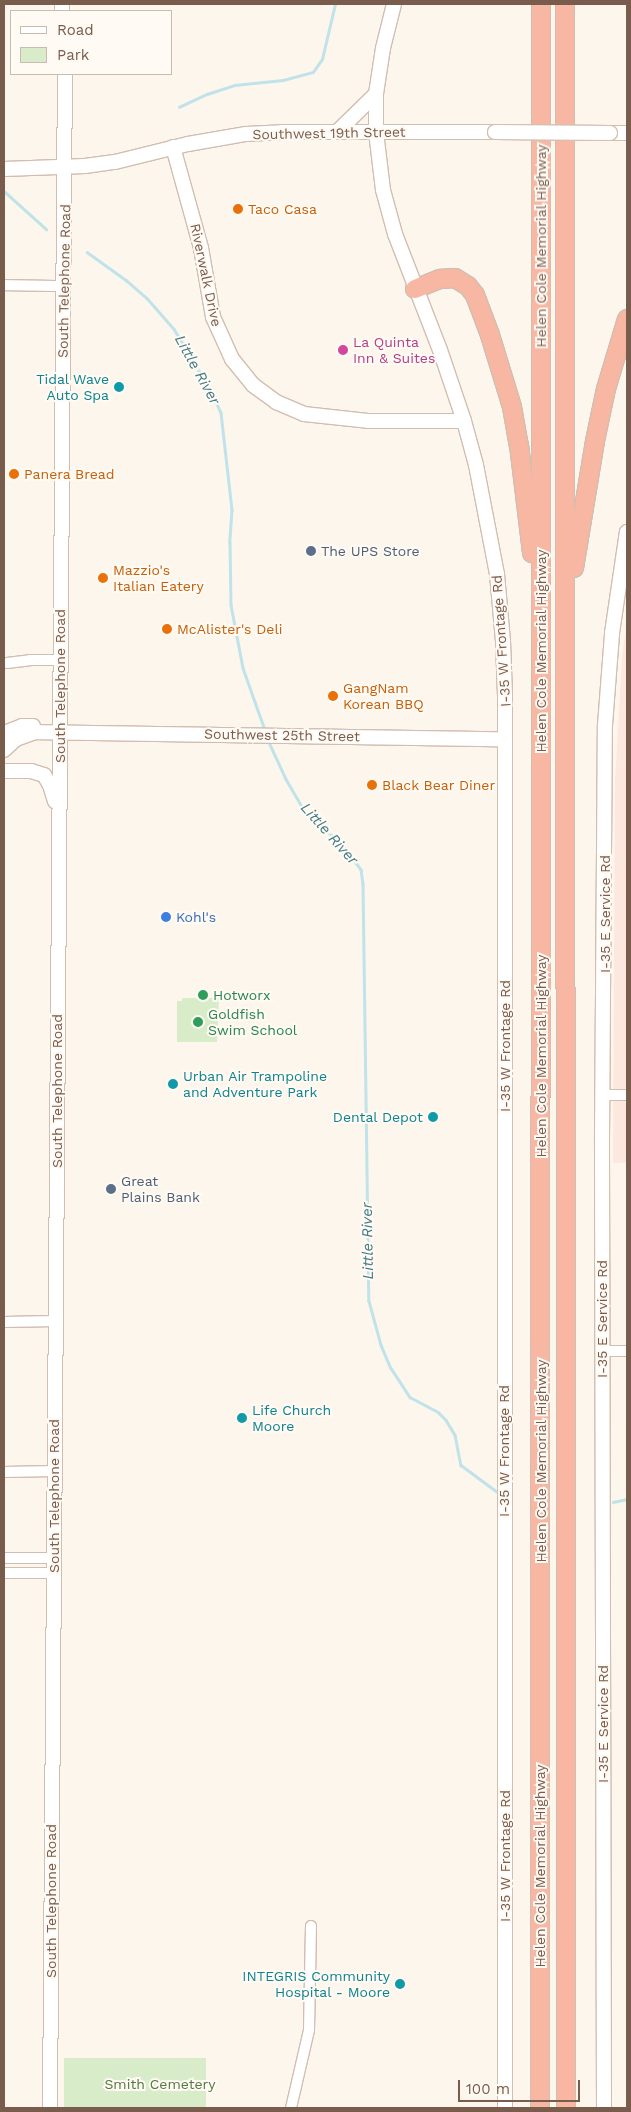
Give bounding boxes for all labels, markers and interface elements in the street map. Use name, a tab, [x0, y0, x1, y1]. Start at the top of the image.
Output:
legend	[10, 10, 172, 75]
text: Road	[57, 21, 94, 39]
text: Park	[57, 46, 89, 64]
street label: Southwest 19th Street	[252, 123, 406, 143]
street label: Helen Cole Memorial Highway	[533, 144, 549, 348]
place label: Taco Casa	[248, 201, 317, 217]
marker: Taco Casa	[232, 203, 244, 215]
street label: South Telephone Road	[54, 204, 74, 358]
street label: Riverwalk Drive	[187, 222, 225, 328]
water label: Little River	[170, 332, 224, 408]
place label: La Quinta Inn & Suites	[353, 334, 435, 367]
marker: La Quinta Inn & Suites	[337, 344, 349, 356]
place label: Tidal Wave Auto Spa	[35, 371, 109, 404]
marker: Tidal Wave Auto Spa	[113, 381, 125, 393]
place label: Panera Bread	[24, 466, 115, 482]
marker: Panera Bread	[8, 468, 20, 480]
place label: The UPS Store	[321, 543, 420, 559]
marker: The UPS Store	[305, 545, 317, 557]
street label: Helen Cole Memorial Highway	[533, 549, 549, 753]
place label: Mazzio's Italian Eatery	[113, 562, 204, 594]
marker: Mazzio's Italian Eatery	[97, 572, 109, 584]
street label: I-35 W Frontage Rd	[488, 574, 514, 708]
street label: South Telephone Road	[52, 609, 68, 763]
place label: McAlister's Deli	[177, 621, 282, 637]
marker: McAlister's Deli	[161, 623, 173, 635]
place label: GangNam Korean BBQ	[343, 680, 424, 712]
marker: GangNam Korean BBQ	[327, 690, 339, 702]
street label: Southwest 25th Street	[204, 725, 360, 745]
place label: Black Bear Diner	[382, 777, 496, 793]
marker: Black Bear Diner	[366, 779, 378, 791]
water label: Little River	[297, 799, 361, 869]
street label: I-35 E Service Rd	[597, 855, 613, 973]
place label: Kohl's	[176, 909, 216, 925]
marker: Kohl's	[160, 911, 172, 923]
street label: Helen Cole Memorial Highway	[533, 954, 549, 1158]
street label: I-35 W Frontage Rd	[497, 980, 513, 1112]
place label: Hotworx	[213, 987, 270, 1003]
marker: Hotworx	[197, 989, 209, 1001]
place label: Goldfish Swim School	[208, 1006, 297, 1038]
street label: South Telephone Road	[49, 1014, 65, 1168]
marker: Goldfish Swim School	[192, 1016, 204, 1028]
place label: Urban Air Trampoline and Adventure Park	[183, 1068, 328, 1100]
marker: Urban Air Trampoline and Adventure Park	[167, 1078, 179, 1090]
place label: Dental Depot	[332, 1109, 423, 1125]
marker: Dental Depot	[427, 1111, 439, 1123]
place label: Great Plains Bank	[121, 1173, 200, 1206]
marker: Great Plains Bank	[105, 1183, 117, 1195]
water label: Little River	[358, 1202, 378, 1280]
street label: I-35 E Service Rd	[594, 1260, 610, 1378]
street label: Helen Cole Memorial Highway	[533, 1359, 549, 1563]
street label: I-35 W Frontage Rd	[496, 1385, 512, 1517]
place label: Life Church Moore	[252, 1402, 331, 1434]
marker: Life Church Moore	[236, 1412, 248, 1424]
street label: South Telephone Road	[46, 1419, 62, 1573]
street label: I-35 E Service Rd	[595, 1665, 611, 1783]
street label: Helen Cole Memorial Highway	[532, 1764, 548, 1968]
street label: I-35 W Frontage Rd	[497, 1790, 513, 1922]
street label: South Telephone Road	[43, 1824, 59, 1978]
place label: INTEGRIS Community Hospital - Moore	[242, 1968, 390, 2000]
marker: INTEGRIS Community Hospital - Moore	[394, 1978, 406, 1990]
scale bar	[461, 2070, 584, 2102]
park label: Smith Cemetery	[104, 2076, 216, 2092]
text: 100 m	[466, 2080, 510, 2098]

